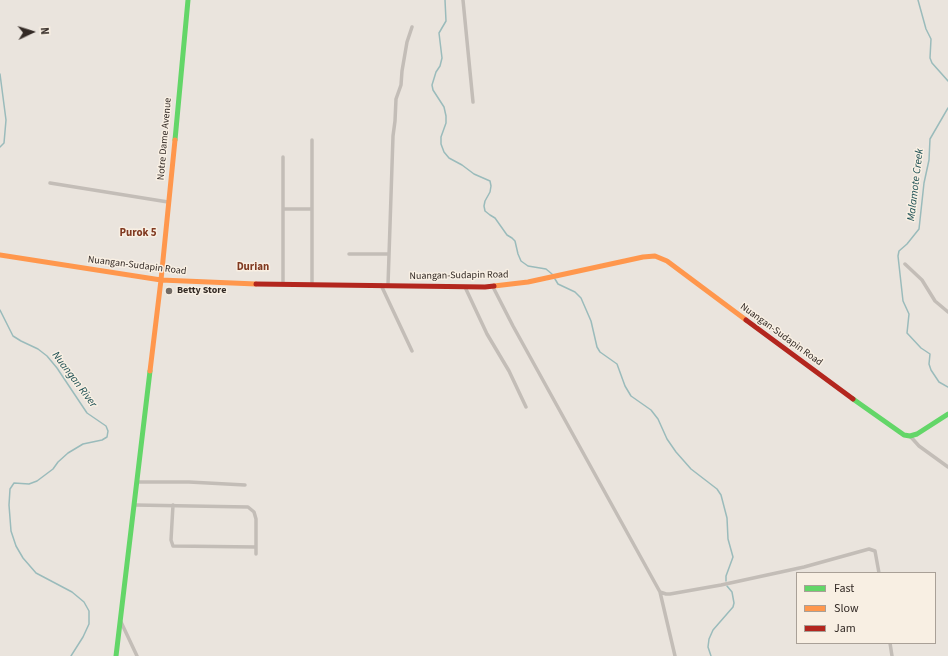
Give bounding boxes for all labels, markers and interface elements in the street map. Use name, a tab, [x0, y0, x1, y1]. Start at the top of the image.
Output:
north arrow	[12, 12, 52, 52]
text: N	[37, 27, 52, 35]
street label: Notre Dame Avenue	[155, 97, 175, 181]
water label: Malamote Creek	[905, 148, 927, 222]
district label: Purok 5	[119, 227, 157, 241]
street label: Nuangan-Sudapin Road	[87, 254, 187, 278]
district label: Durian	[237, 261, 269, 275]
street label: Nuangan-Sudapin Road	[409, 269, 509, 283]
place label: Betty Store	[177, 285, 226, 297]
marker: Betty Store	[164, 286, 174, 296]
street label: Nuangan-Sudapin Road	[737, 301, 825, 369]
water label: Nuangan River	[49, 349, 99, 411]
legend	[796, 572, 936, 644]
text: Fast	[834, 580, 854, 597]
text: Slow	[834, 600, 859, 617]
text: Jam	[834, 620, 856, 637]

